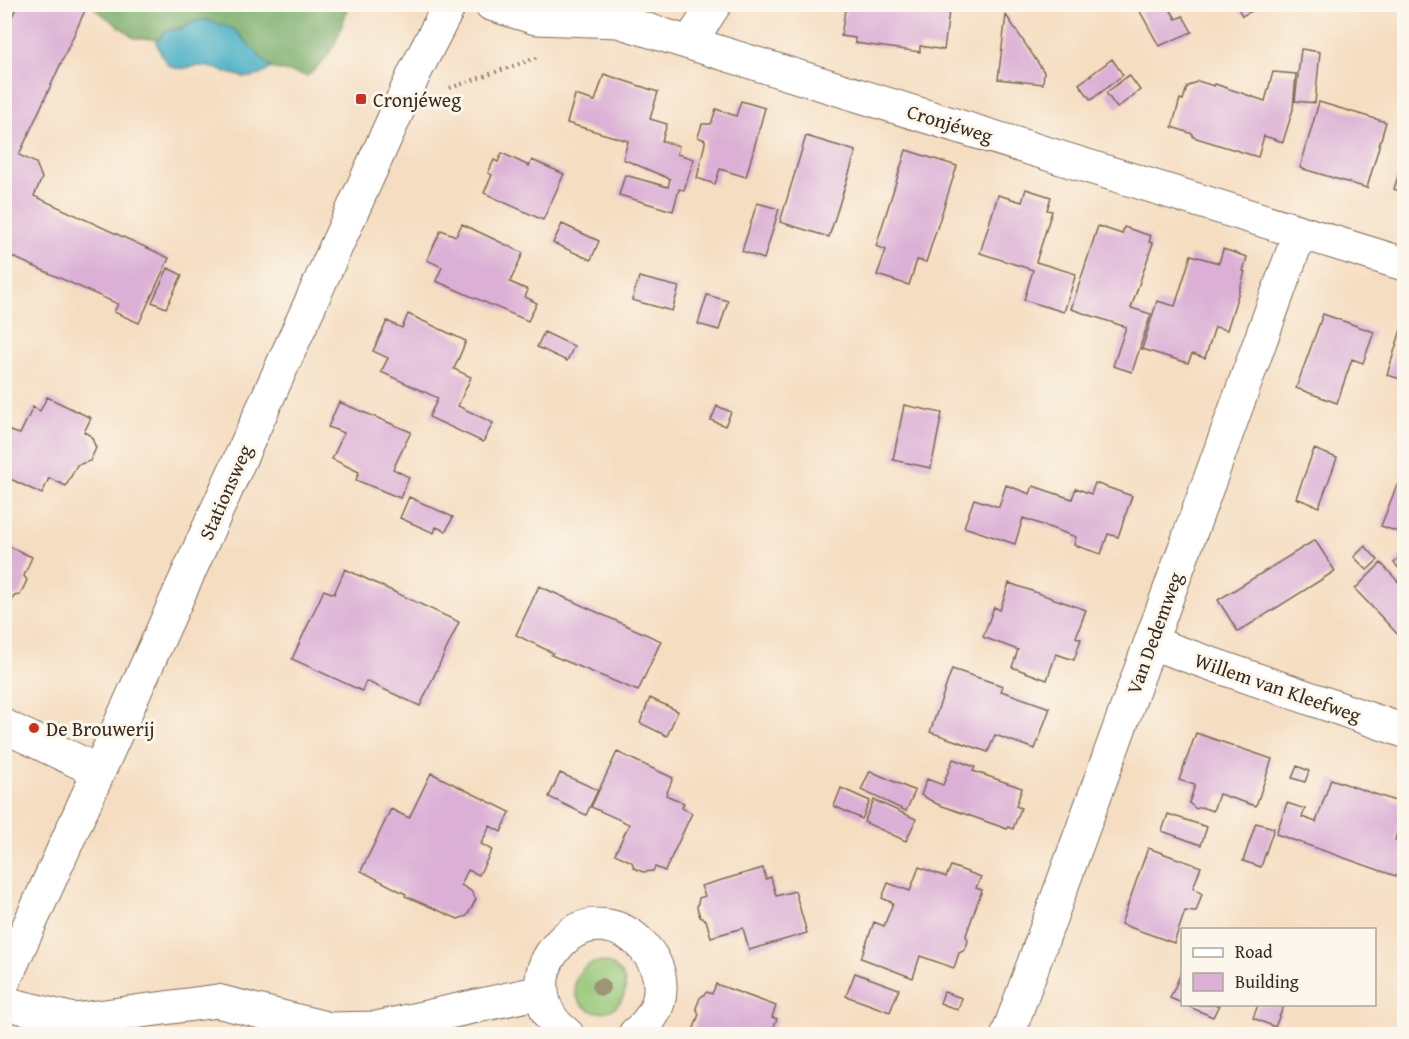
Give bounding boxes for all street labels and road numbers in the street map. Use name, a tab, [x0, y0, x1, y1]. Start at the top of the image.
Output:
street label: Cronjéweg	[904, 96, 996, 150]
street label: Stationsweg	[191, 440, 259, 544]
street label: Van Dedemweg	[1118, 568, 1190, 698]
street label: Willem van Kleefweg	[1191, 645, 1365, 729]

